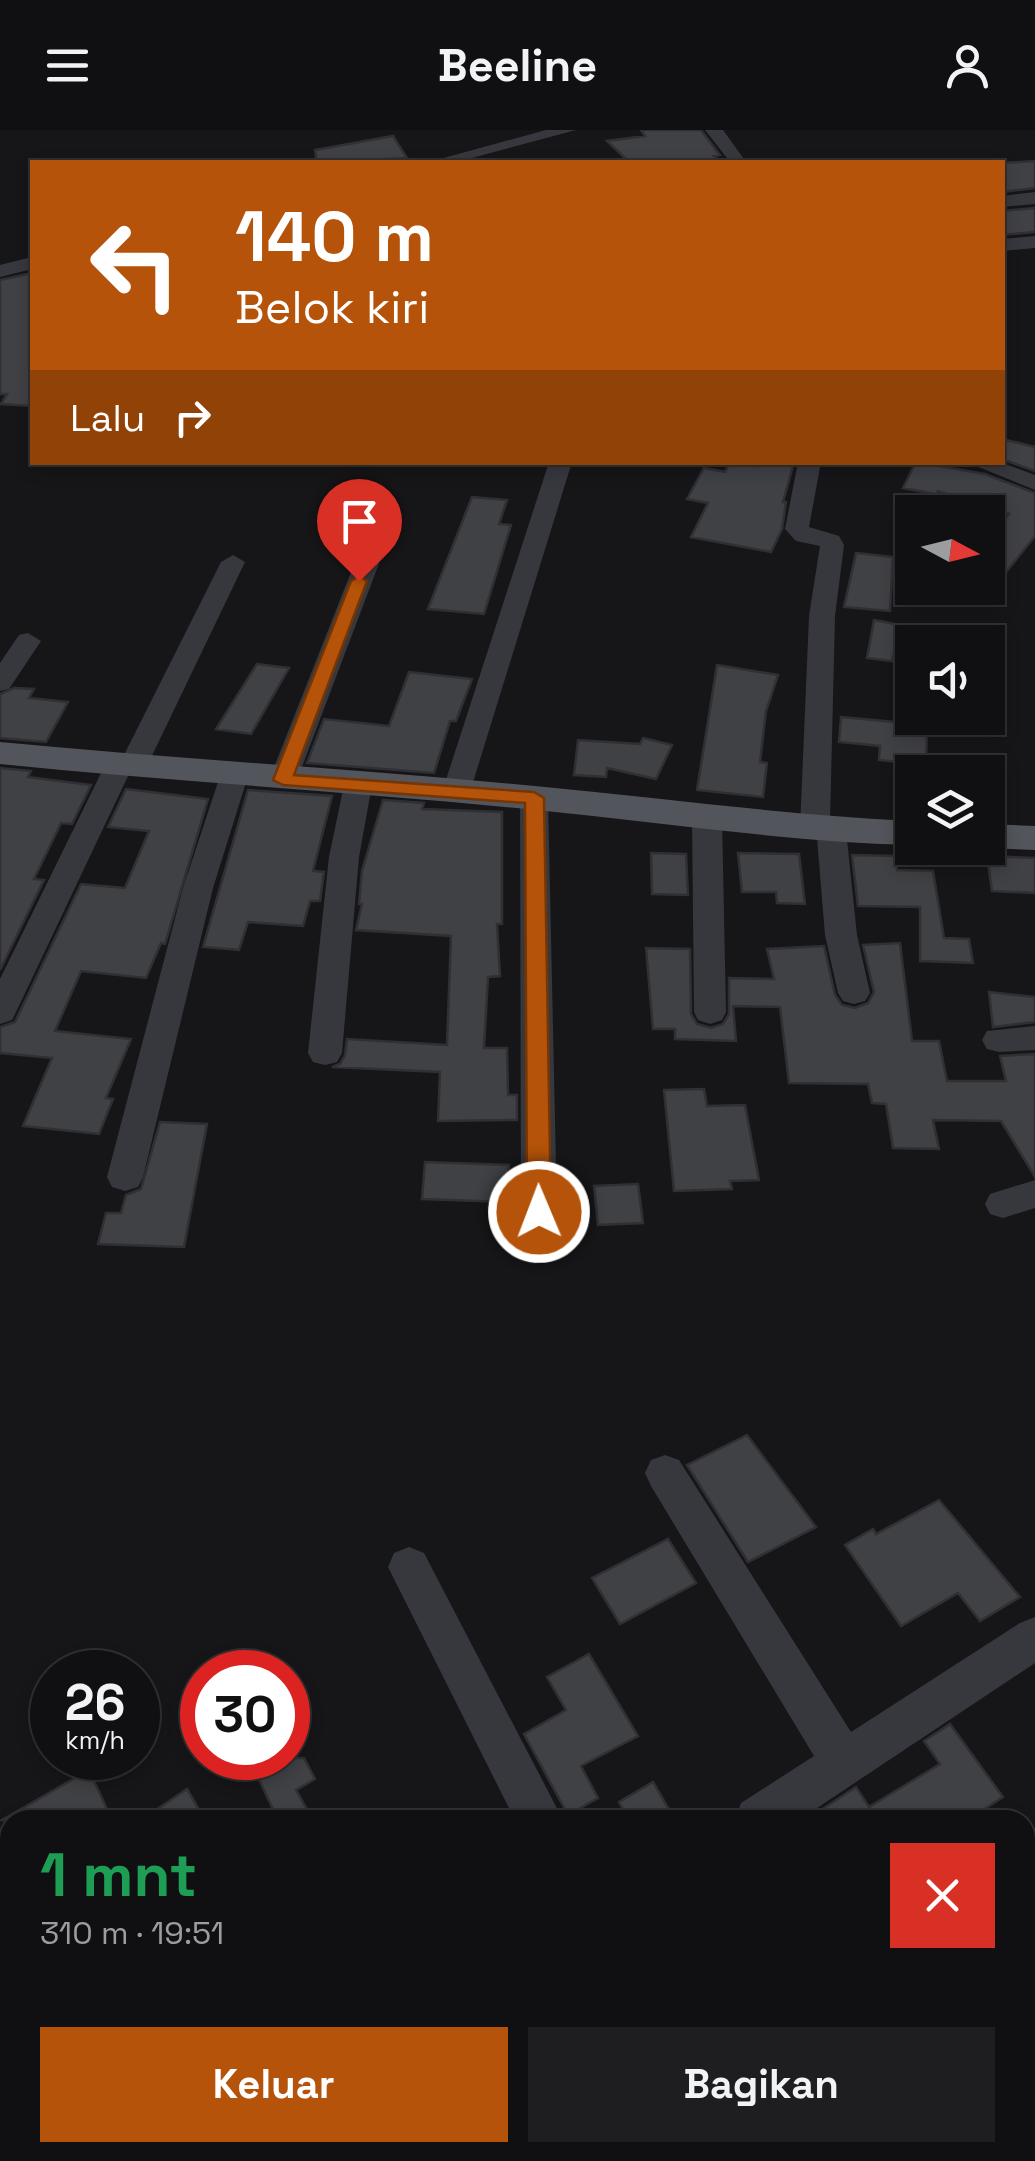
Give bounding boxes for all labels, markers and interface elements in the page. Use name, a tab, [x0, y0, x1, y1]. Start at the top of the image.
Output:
text: Beeline	[438, 37, 597, 94]
icon: menu	[40, 38, 95, 93]
icon: person	[940, 38, 995, 93]
text: 140 m	[235, 192, 434, 281]
icon: left	[70, 200, 200, 330]
text: Belok kiri	[235, 279, 429, 336]
icon: right	[165, 390, 220, 445]
text: Lalu	[70, 394, 145, 442]
pin	[317, 479, 402, 582]
icon: arrive	[332, 494, 387, 549]
north arrow	[895, 495, 1005, 605]
map controls	[895, 495, 1005, 865]
button: sound	[895, 625, 1005, 735]
button: layers	[895, 755, 1005, 865]
position arrow	[487, 1160, 591, 1264]
speed limit sign: 30	[180, 1650, 310, 1780]
text: 26	[65, 1671, 125, 1735]
text: km/h	[65, 1724, 125, 1756]
text: 1 mnt	[40, 1837, 197, 1914]
button: close	[890, 1843, 995, 1948]
text: 310 m · 19:51	[40, 1913, 224, 1953]
button: Keluar	[40, 2027, 508, 2142]
button: Bagikan	[528, 2027, 995, 2142]

